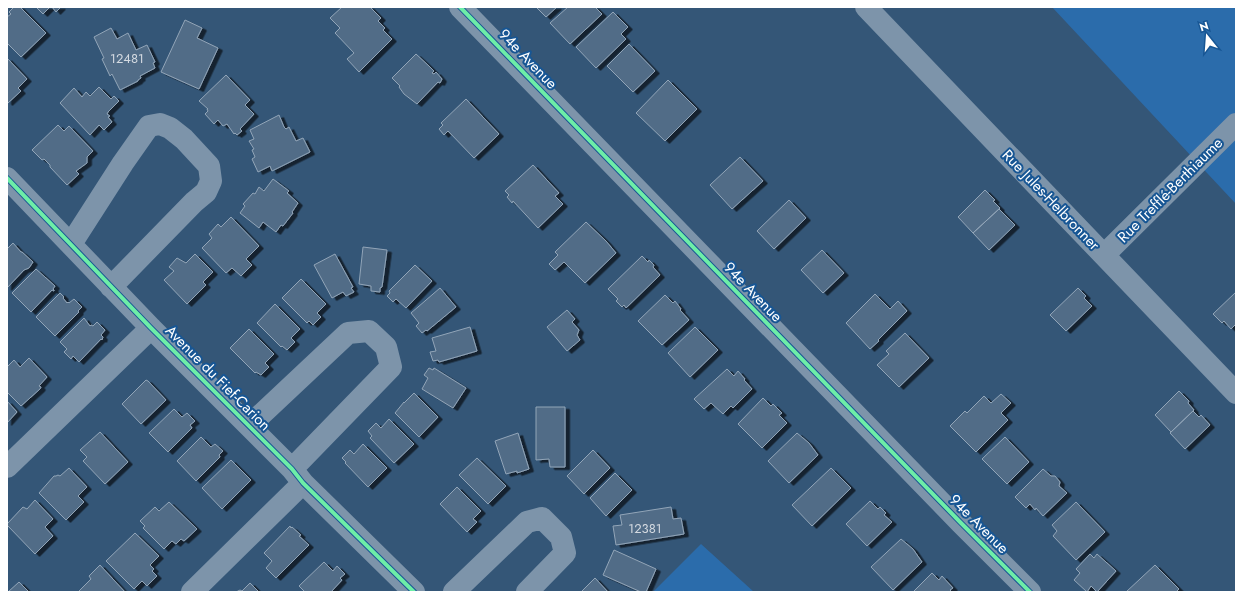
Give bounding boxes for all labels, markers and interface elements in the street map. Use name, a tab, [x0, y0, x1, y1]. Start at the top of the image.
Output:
north arrow	[1187, 16, 1227, 56]
text: N	[1198, 18, 1211, 35]
street label: 94e Avenue	[494, 24, 563, 94]
house number: 12481	[110, 49, 144, 68]
street label: Rue Trefflé-Berthiaume	[1112, 132, 1228, 248]
street label: Rue Jules-Helbronner	[997, 145, 1106, 256]
street label: 94e Avenue	[719, 257, 788, 327]
street label: Avenue du Fief-Carion	[160, 320, 276, 436]
street label: 94e Avenue	[944, 489, 1014, 559]
house number: 12381	[628, 519, 662, 538]

